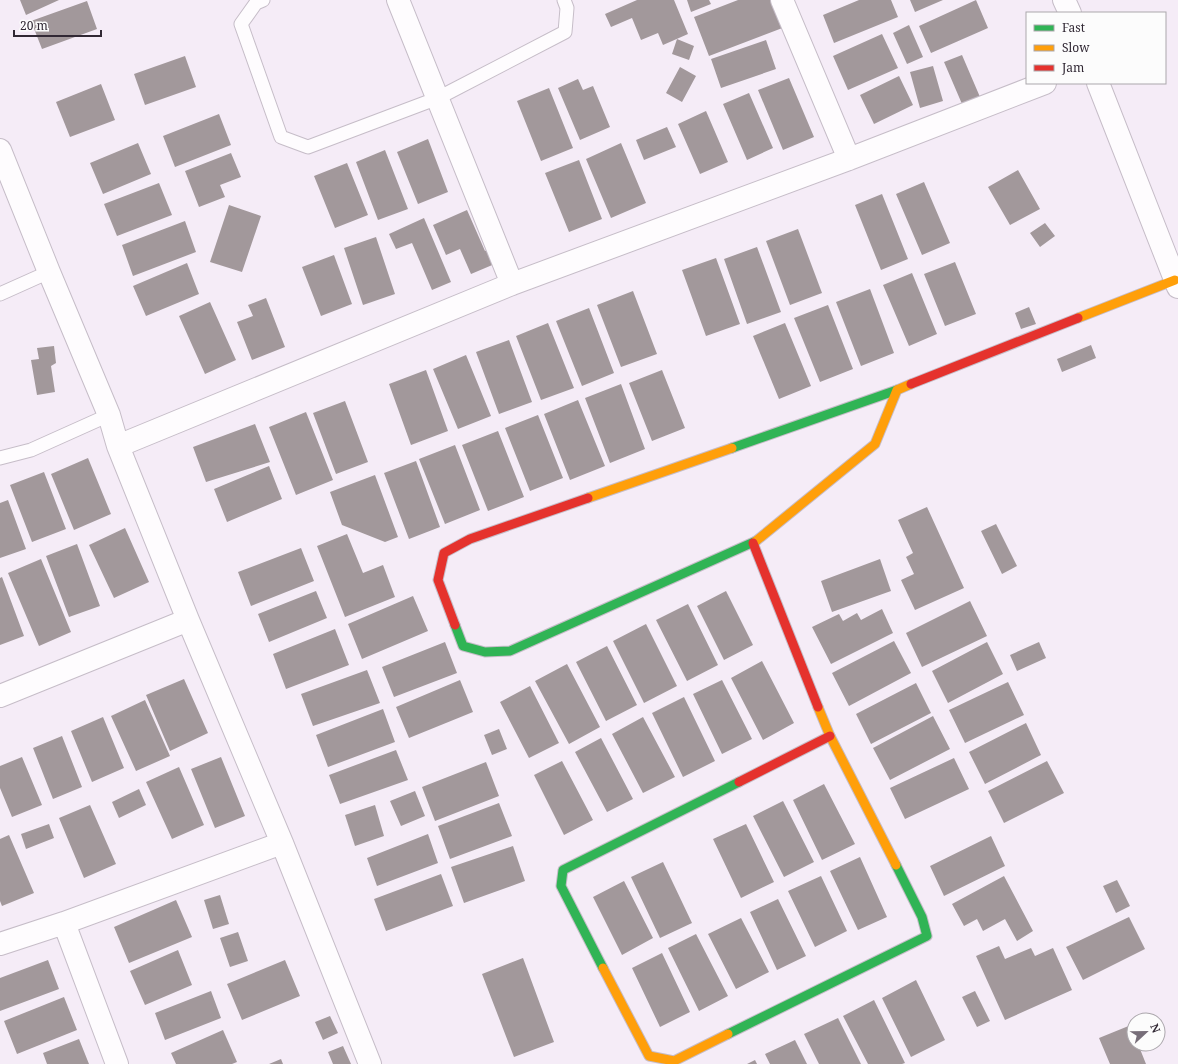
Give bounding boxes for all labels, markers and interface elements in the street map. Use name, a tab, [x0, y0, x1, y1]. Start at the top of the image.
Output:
scale bar	[14, 12, 101, 38]
legend	[1026, 12, 1166, 84]
text: 20 m	[20, 17, 48, 34]
text: Fast	[1062, 19, 1085, 36]
text: Slow	[1062, 39, 1090, 56]
text: Jam	[1061, 59, 1084, 76]
north arrow	[1126, 1012, 1166, 1052]
text: N	[1147, 1021, 1164, 1035]

